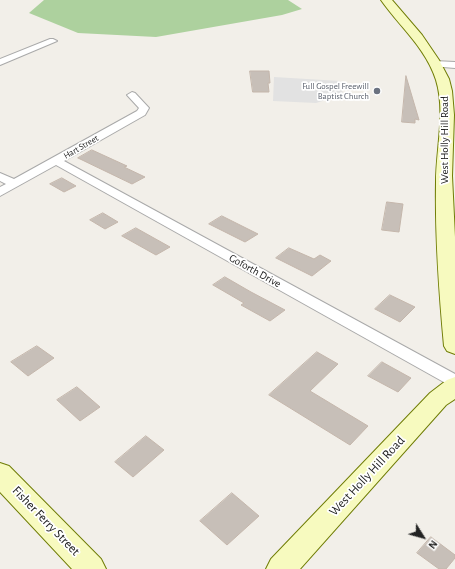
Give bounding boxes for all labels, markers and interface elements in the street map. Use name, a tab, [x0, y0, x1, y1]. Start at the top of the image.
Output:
place label: Full Gospel Freewill Baptist Church	[302, 81, 369, 102]
marker: Full Gospel Freewill Baptist Church	[372, 86, 382, 96]
street label: West Holly Hill Road	[438, 96, 452, 184]
street label: Hart Street	[62, 133, 100, 161]
street label: Goforth Drive	[227, 251, 283, 291]
street label: West Holly Hill Road	[326, 433, 408, 519]
street label: Fisher Ferry Street	[9, 483, 83, 559]
north arrow	[403, 517, 443, 557]
text: N	[426, 538, 440, 551]

